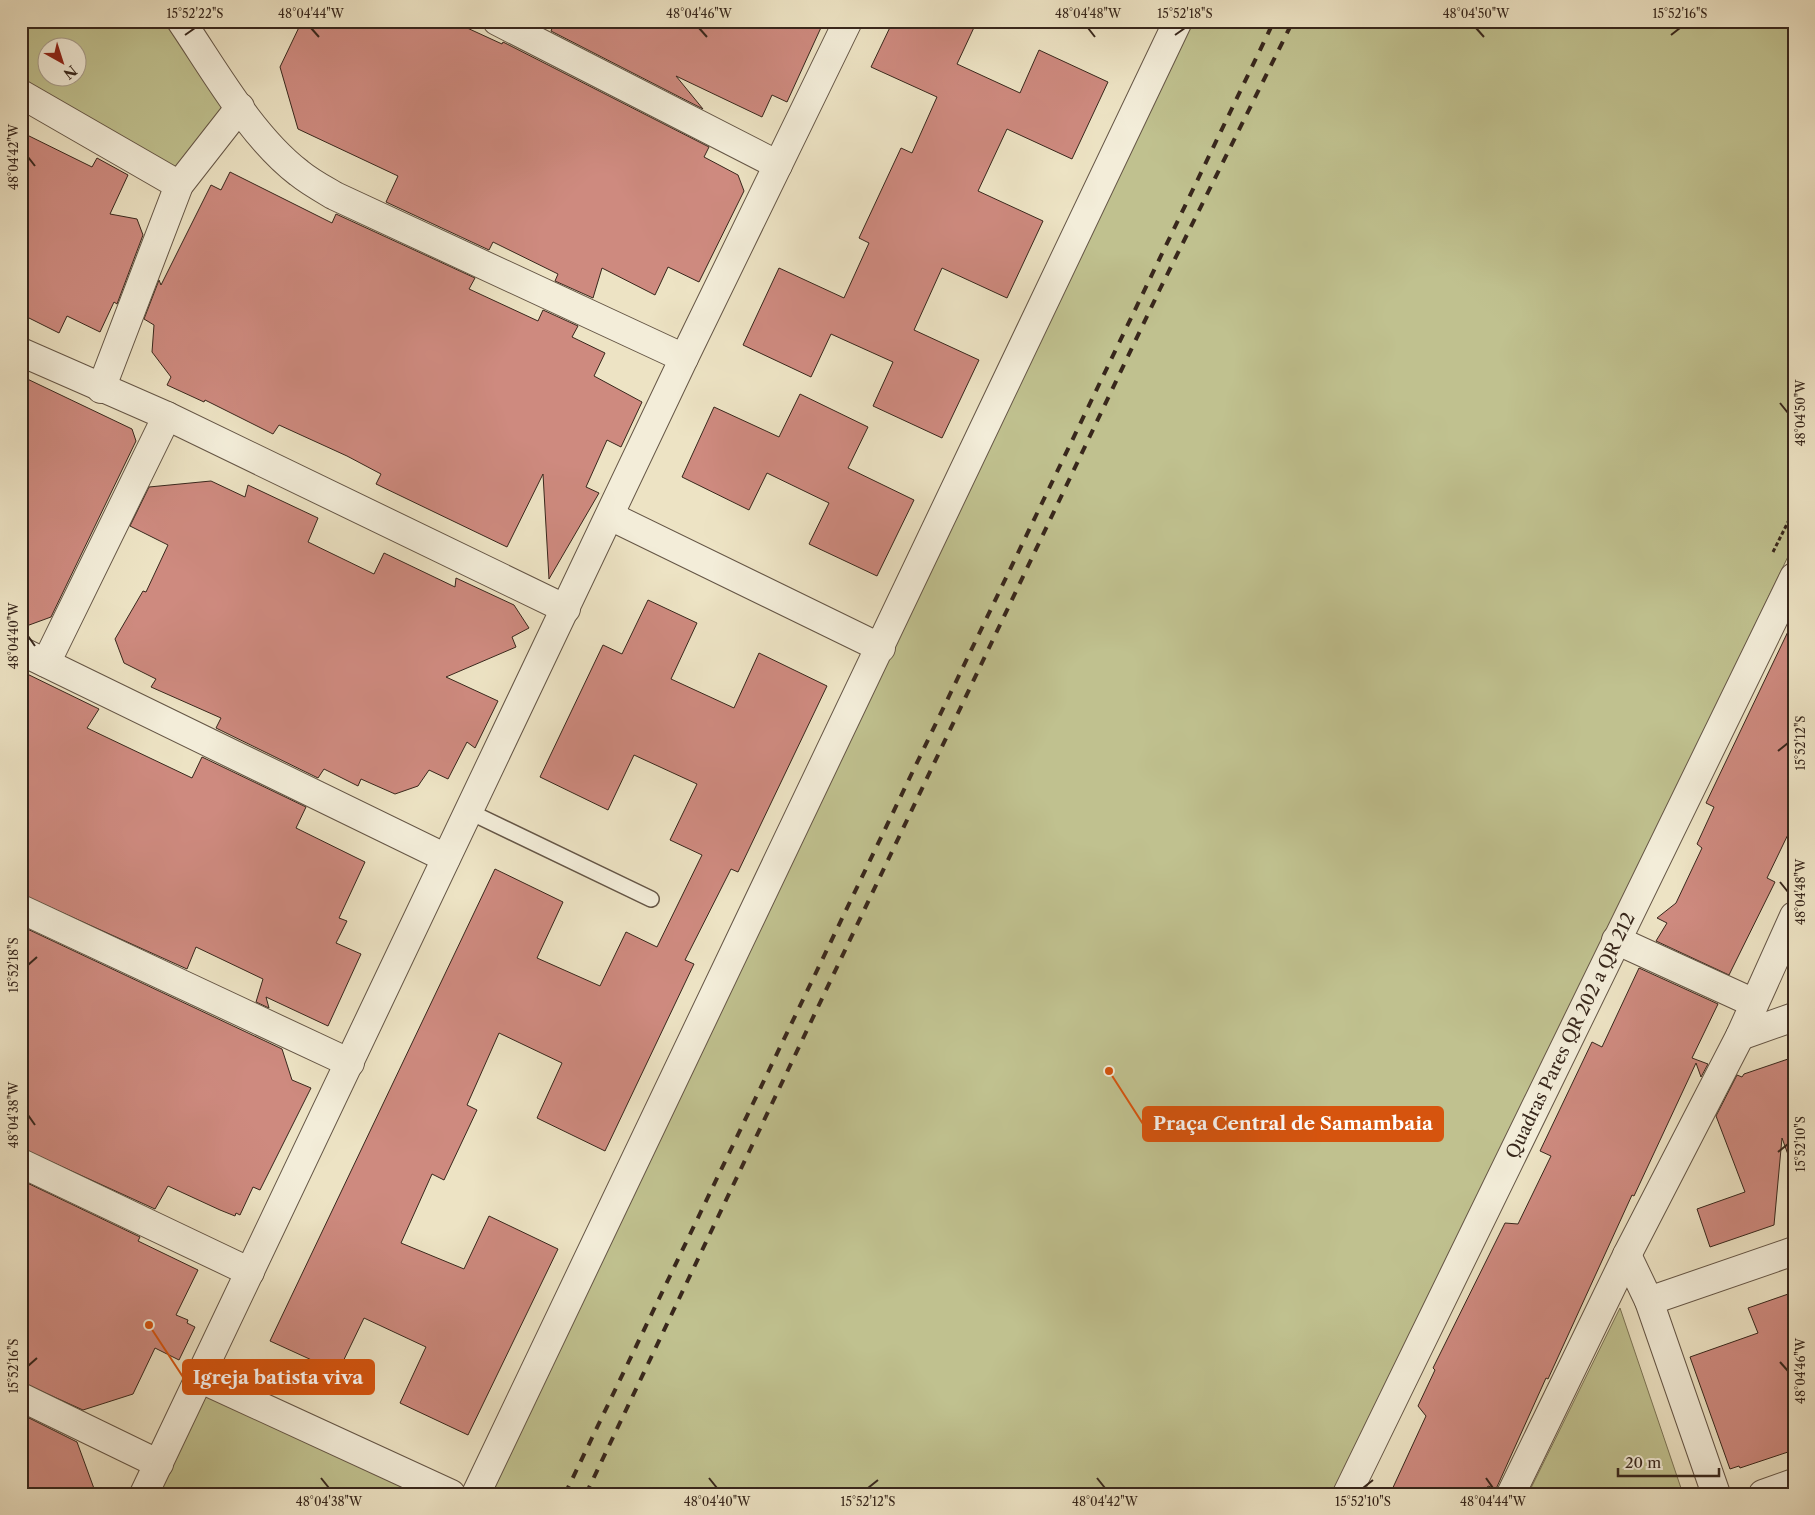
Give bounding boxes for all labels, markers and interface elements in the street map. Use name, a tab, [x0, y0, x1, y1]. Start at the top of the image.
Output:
text: 15°52'22"S	[167, 6, 223, 21]
text: 48°04'44"W	[278, 6, 345, 21]
text: 48°04'46"W	[666, 6, 733, 21]
text: 48°04'48"W	[1055, 6, 1122, 21]
text: 15°52'18"S	[1157, 6, 1213, 21]
text: 48°04'50"W	[1443, 6, 1510, 21]
text: 15°52'16"S	[1652, 6, 1708, 21]
north arrow	[38, 38, 88, 88]
text: N	[60, 61, 81, 83]
text: 48°04'42"W	[6, 123, 21, 190]
text: 48°04'50"W	[1793, 379, 1808, 446]
text: 48°04'40"W	[6, 602, 21, 669]
text: 15°52'12"S	[1793, 715, 1808, 771]
text: 48°04'48"W	[1793, 858, 1808, 925]
street label: Quadras Pares QR 202 a QR 212	[1501, 909, 1640, 1162]
text: 15°52'18"S	[6, 937, 21, 993]
text: 48°04'38"W	[6, 1081, 21, 1148]
callout: Praça Central de Samambaia	[1143, 1107, 1443, 1141]
text: Praça Central de Samambaia	[1153, 1112, 1434, 1135]
text: 15°52'10"S	[1793, 1116, 1808, 1172]
text: 48°04'46"W	[1793, 1337, 1808, 1404]
text: 15°52'16"S	[6, 1338, 21, 1394]
callout: Igreja batista viva	[183, 1360, 374, 1394]
text: Igreja batista viva	[193, 1366, 364, 1389]
scale bar	[1618, 1445, 1719, 1477]
text: 20 m	[1625, 1453, 1661, 1472]
text: 48°04'38"W	[296, 1494, 363, 1509]
text: 48°04'40"W	[684, 1494, 751, 1509]
text: 15°52'12"S	[840, 1494, 896, 1509]
text: 48°04'42"W	[1072, 1494, 1139, 1509]
text: 15°52'10"S	[1335, 1494, 1391, 1509]
text: 48°04'44"W	[1460, 1494, 1527, 1509]

